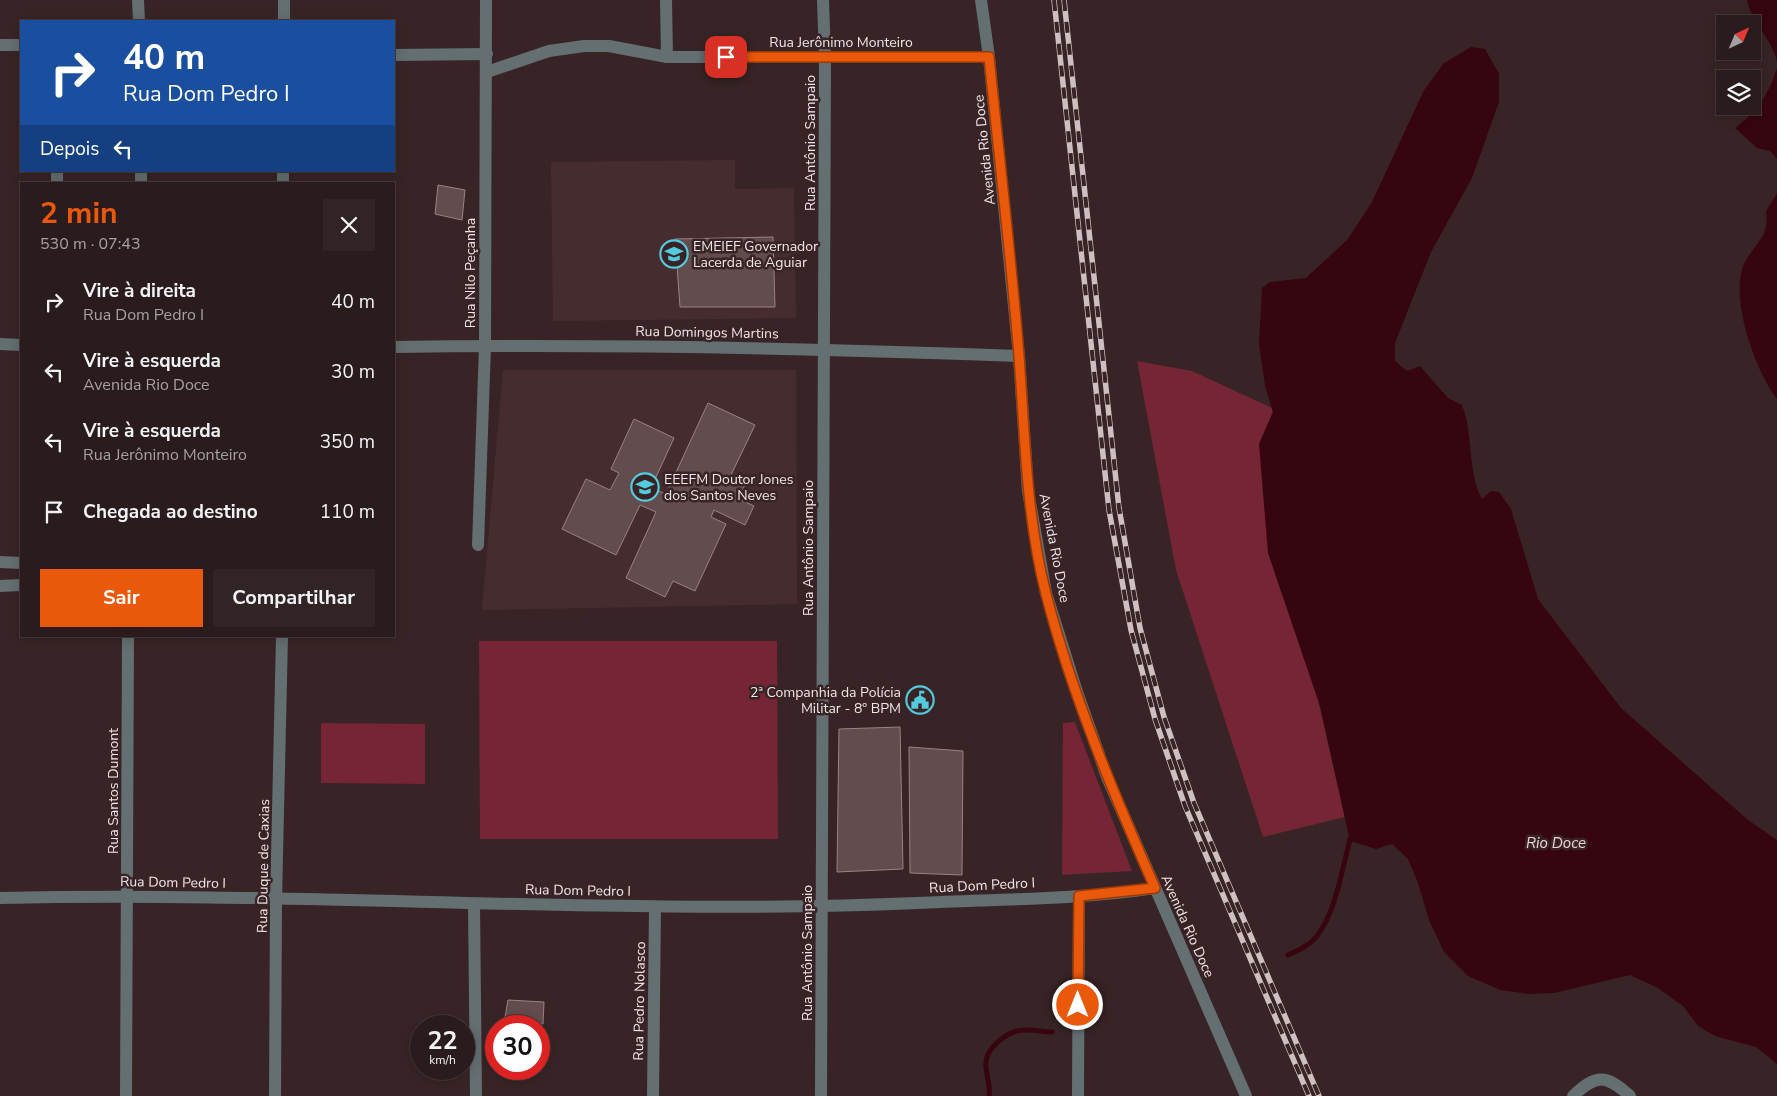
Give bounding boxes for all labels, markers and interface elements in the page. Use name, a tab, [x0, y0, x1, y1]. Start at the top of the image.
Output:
north arrow	[1716, 15, 1761, 60]
map controls	[1716, 15, 1761, 115]
street label: Rua Jerônimo Monteiro	[769, 33, 913, 52]
text: 40 m	[123, 34, 205, 81]
pin	[705, 36, 747, 78]
icon: right	[40, 40, 105, 105]
icon: arrive	[712, 43, 740, 71]
button: layers	[1716, 70, 1761, 115]
street label: Rua Antônio Sampaio	[801, 75, 820, 211]
text: Rua Dom Pedro I	[123, 79, 290, 109]
street label: Avenida Rio Doce	[969, 94, 1000, 206]
icon: left	[109, 135, 137, 163]
text: Depois	[40, 136, 99, 162]
text: 2 min	[40, 193, 118, 234]
button: close	[323, 199, 375, 251]
street label: Rua Nilo Peçanha	[461, 218, 480, 328]
text: 530 m · 07:43	[40, 233, 141, 255]
place label: EMEIEF Governador Lacerda de Aguiar	[693, 237, 818, 272]
school or university icon: EMEIEF Governador Lacerda de Aguiar	[659, 239, 689, 269]
text: Vire à direita	[83, 278, 196, 304]
icon: right	[40, 288, 68, 316]
text: 40 m	[331, 289, 375, 315]
text: Rua Dom Pedro I	[83, 304, 204, 326]
street label: Rua Domingos Martins	[635, 322, 779, 343]
text: Vire à esquerda	[83, 348, 221, 374]
icon: left	[40, 358, 68, 386]
text: 30 m	[331, 359, 375, 385]
text: Avenida Rio Doce	[83, 374, 210, 396]
text: Vire à esquerda	[83, 418, 221, 444]
icon: left	[40, 428, 68, 456]
text: 350 m	[320, 429, 375, 455]
text: Rua Jerônimo Monteiro	[83, 444, 247, 466]
place label: EEEFM Doutor Jones dos Santos Neves	[664, 470, 794, 505]
school or university icon: EEEFM Doutor Jones dos Santos Neves	[630, 472, 660, 502]
street label: Rua Antônio Sampaio	[799, 480, 818, 616]
street label: Avenida Rio Doce	[1035, 492, 1074, 604]
icon: arrive	[40, 498, 68, 526]
text: Chegada ao destino	[83, 499, 258, 525]
text: 110 m	[320, 499, 375, 525]
button: Sair	[40, 569, 203, 627]
button: Compartilhar	[213, 569, 375, 627]
place label: 2ª Companhia da Polícia Militar - 8º BPM	[750, 683, 901, 718]
public building icon: 2ª Companhia da Polícia Militar - 8º BPM	[905, 685, 935, 715]
street label: Rua Santos Dumont	[104, 728, 123, 854]
street label: Rua Duque de Caxias	[253, 799, 274, 933]
water label: Rio Doce	[1526, 833, 1586, 853]
street label: Rua Dom Pedro I	[120, 872, 226, 893]
street label: Avenida Rio Doce	[1156, 872, 1219, 981]
street label: Rua Dom Pedro I	[929, 873, 1035, 898]
street label: Rua Dom Pedro I	[525, 880, 631, 901]
street label: Rua Antônio Sampaio	[798, 885, 817, 1021]
street label: Rua Pedro Nolasco	[629, 941, 650, 1061]
position arrow	[1051, 978, 1103, 1030]
speed limit sign: 30	[485, 1015, 550, 1080]
text: 22	[427, 1024, 458, 1058]
text: km/h	[429, 1052, 456, 1068]

